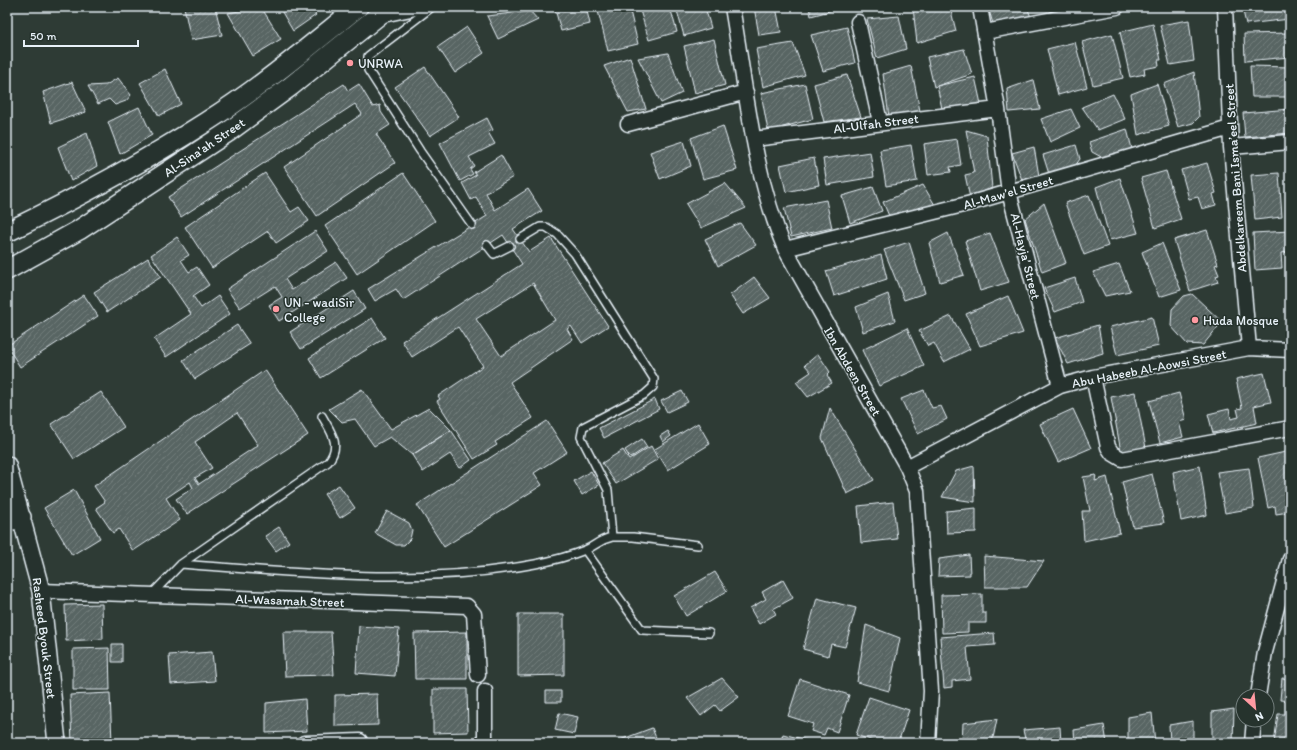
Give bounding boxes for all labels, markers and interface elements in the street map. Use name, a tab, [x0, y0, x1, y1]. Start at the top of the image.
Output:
scale bar	[24, 22, 138, 48]
text: 50 m	[30, 29, 56, 43]
place label: UNRWA	[358, 56, 404, 71]
marker: UNRWA	[345, 58, 355, 68]
street label: Abdelkareem Bani Isma’eel Street	[1221, 83, 1250, 273]
street label: Al-Ulfah Street	[833, 111, 920, 136]
street label: Al-Sina'ah Street	[161, 115, 248, 180]
street label: Al-Maw’el Street	[961, 172, 1055, 212]
street label: Al-Hayja’ Street	[1008, 211, 1044, 301]
place label: UN - wadiSir College	[284, 295, 355, 325]
marker: UN - wadiSir College	[271, 304, 281, 314]
place label: Huda Mosque	[1203, 313, 1279, 328]
marker: Huda Mosque	[1190, 315, 1200, 325]
street label: Ibn Abdeen Street	[821, 324, 884, 419]
street label: Abu Habeeb Al-Aowsi Street	[1071, 346, 1228, 391]
street label: Rasheed Byouk Street	[30, 577, 59, 700]
street label: Al-Wasamah Street	[235, 591, 345, 610]
north arrow	[1235, 688, 1275, 728]
text: N	[1253, 709, 1266, 724]

